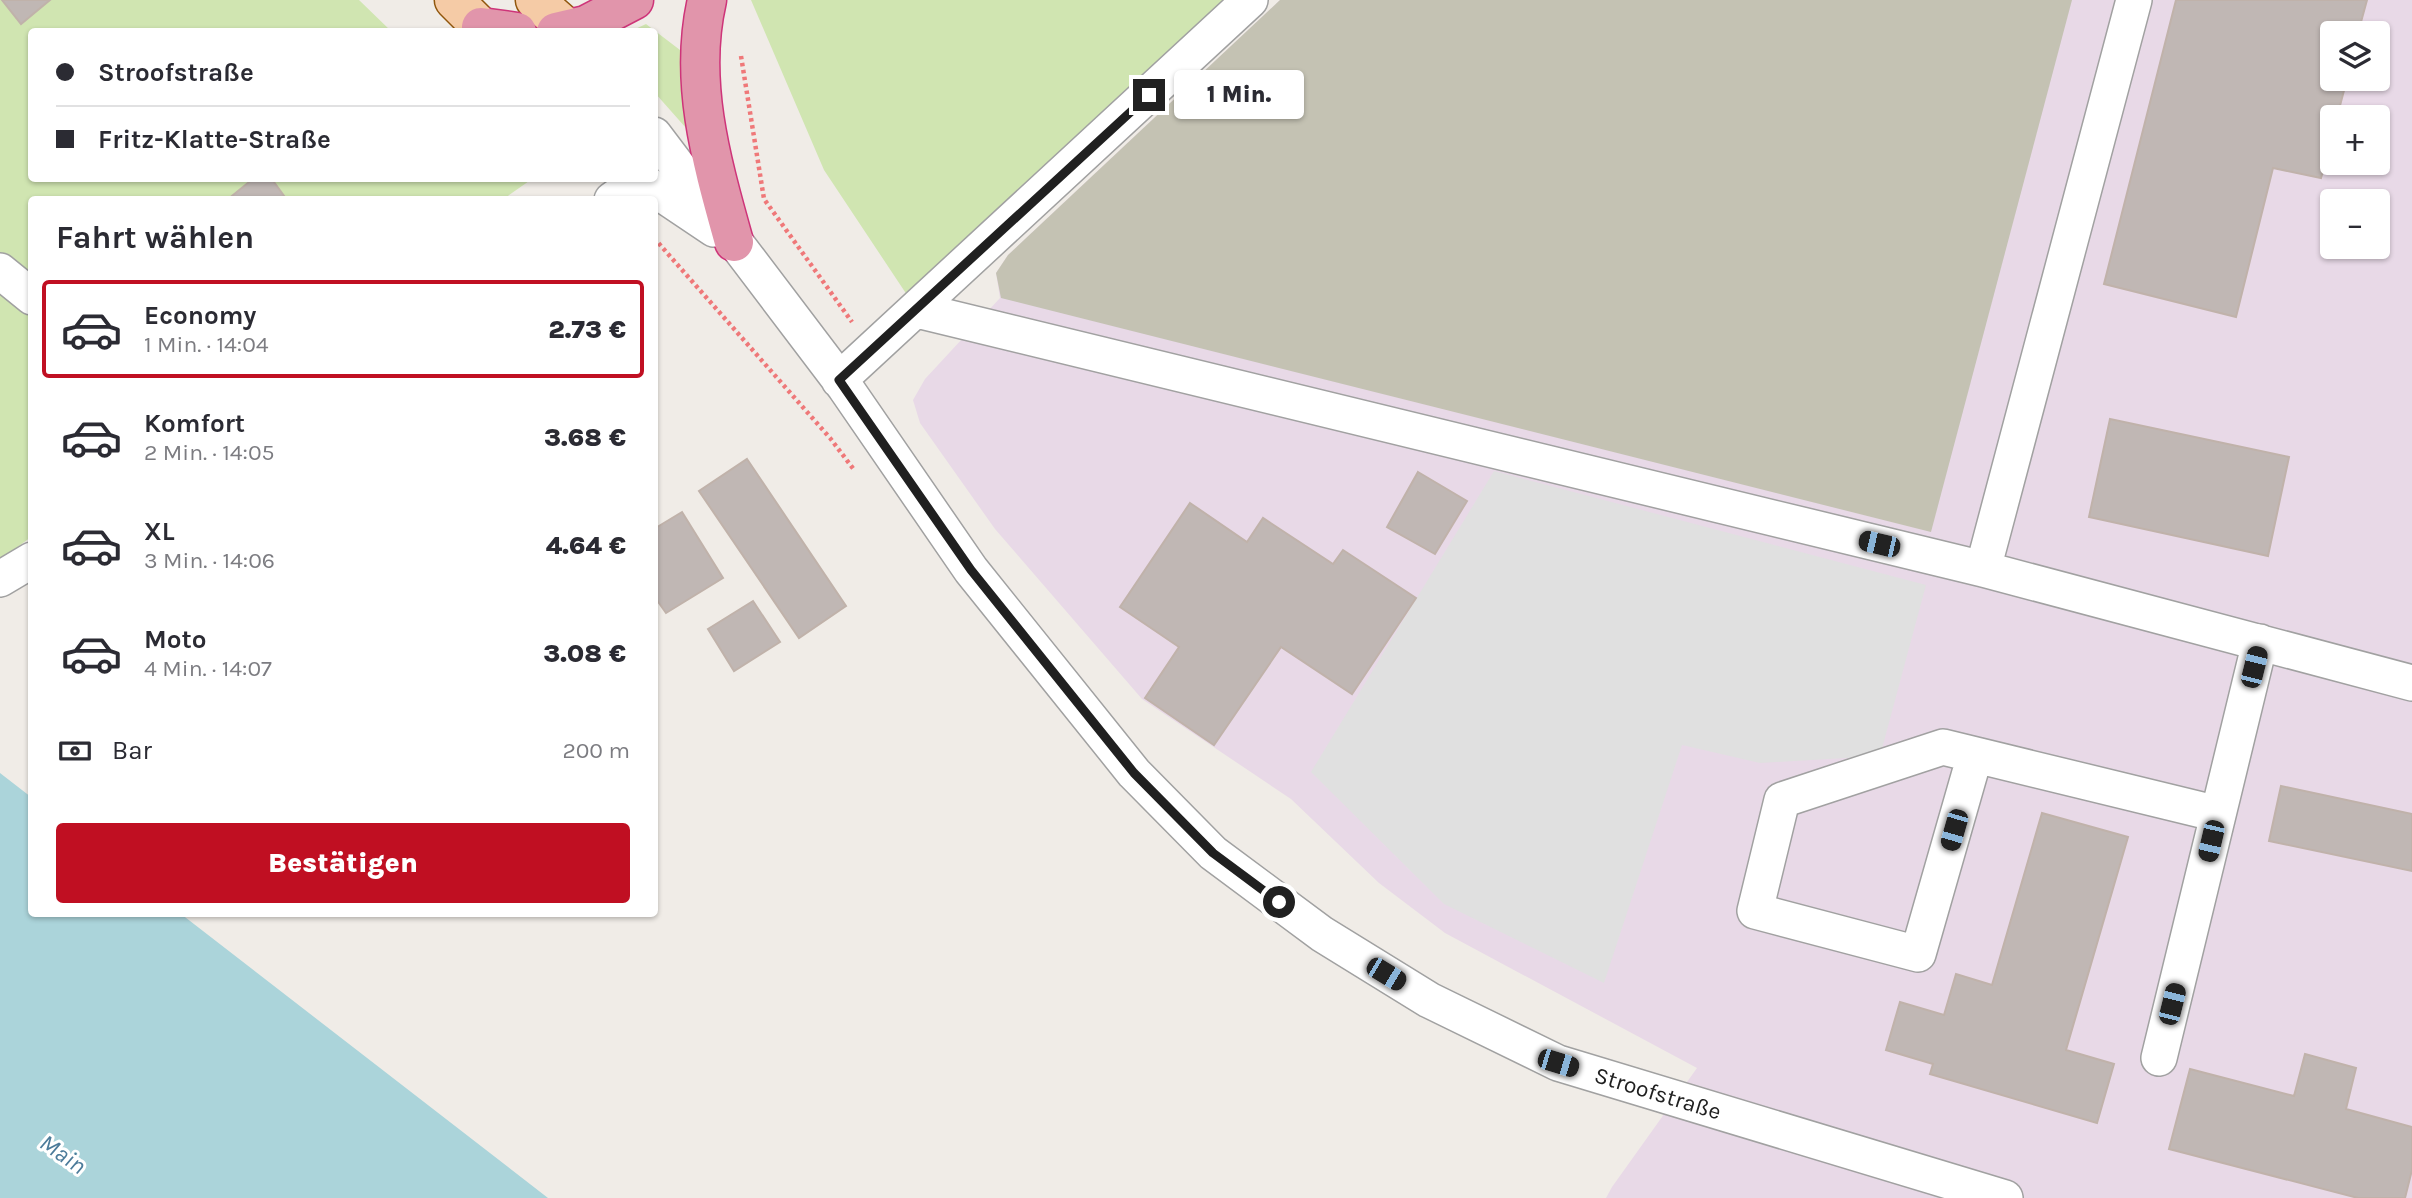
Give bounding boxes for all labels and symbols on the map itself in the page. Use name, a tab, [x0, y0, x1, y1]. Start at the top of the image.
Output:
callout: 1 Min.	[1174, 70, 1303, 119]
route end	[1133, 79, 1165, 111]
car	[1857, 529, 1902, 559]
car	[2239, 644, 2270, 690]
car	[1939, 807, 1970, 853]
car	[2197, 818, 2226, 864]
route start	[1263, 886, 1295, 918]
car	[1363, 954, 1410, 994]
car	[2157, 981, 2188, 1027]
car	[1535, 1047, 1582, 1079]
street label: Stroofstraße	[1591, 1061, 1724, 1126]
water label: Main	[35, 1128, 91, 1180]

